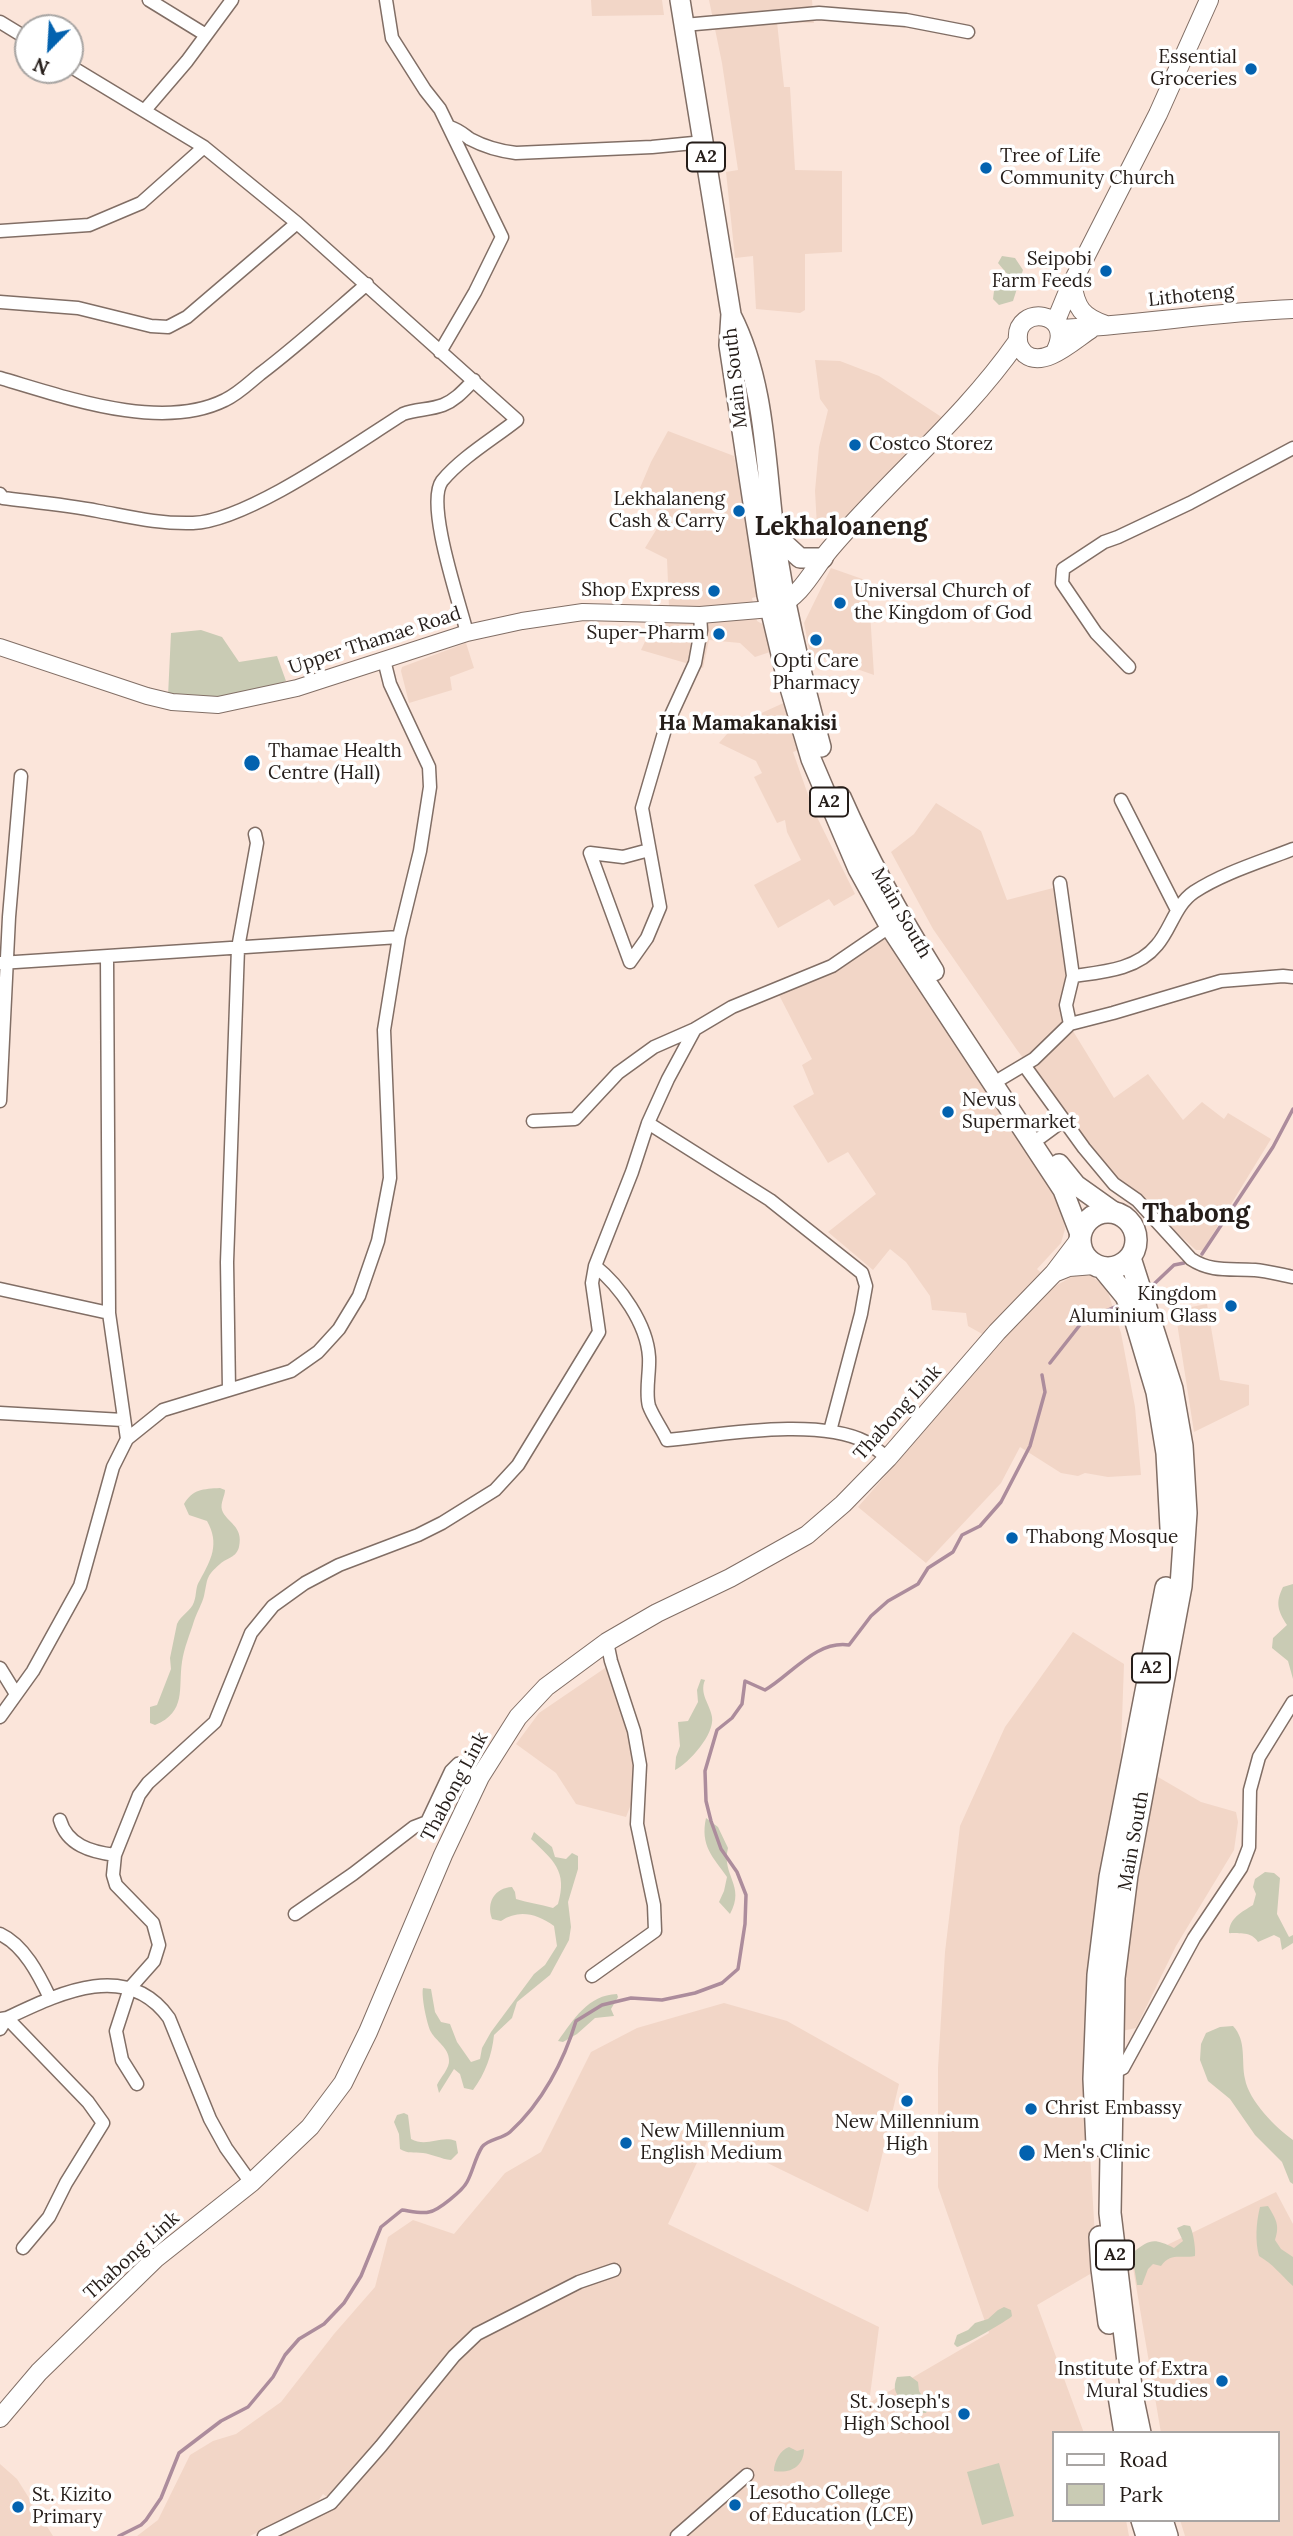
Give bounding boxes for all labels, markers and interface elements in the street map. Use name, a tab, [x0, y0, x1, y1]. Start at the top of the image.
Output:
north arrow	[14, 14, 84, 84]
place label: Essential Groceries	[1150, 47, 1237, 91]
text: N	[30, 52, 53, 80]
marker: Essential Groceries	[1243, 61, 1259, 77]
road number: A2	[687, 142, 725, 172]
place label: Tree of Life Community Church	[1000, 146, 1175, 190]
marker: Tree of Life Community Church	[978, 160, 994, 176]
place label: Seipobi Farm Feeds	[992, 249, 1092, 293]
marker: Seipobi Farm Feeds	[1098, 263, 1114, 279]
street label: Lithoteng	[1147, 280, 1235, 312]
street label: Main South	[719, 327, 753, 429]
place label: Costco Storez	[869, 434, 993, 456]
marker: Costco Storez	[847, 437, 863, 453]
place label: Lekhalaneng Cash & Carry	[609, 489, 725, 533]
marker: Lekhalaneng Cash & Carry	[731, 503, 747, 519]
district label: Lekhaloaneng	[754, 512, 928, 544]
place label: Shop Express	[581, 580, 700, 602]
place label: Universal Church of the Kingdom of God	[854, 581, 1032, 625]
marker: Shop Express	[706, 583, 722, 599]
marker: Universal Church of the Kingdom of God	[832, 595, 848, 611]
street label: Upper Thamae Road	[286, 602, 464, 680]
place label: Super-Pharm	[586, 623, 705, 645]
marker: Super-Pharm	[711, 626, 727, 642]
marker: Opti Care Pharmacy	[808, 632, 824, 648]
place label: Opti Care Pharmacy	[772, 651, 860, 695]
district label: Ha Mamakanakisi	[659, 711, 837, 737]
place label: Thamae Health Centre (Hall)	[268, 741, 402, 785]
marker: Thamae Health Centre (Hall)	[242, 753, 262, 773]
road number: A2	[810, 788, 848, 816]
street label: Main South	[866, 864, 936, 962]
place label: Nevus Supermarket	[962, 1090, 1076, 1134]
marker: Nevus Supermarket	[940, 1104, 956, 1120]
district label: Thabong	[1142, 1199, 1250, 1231]
place label: Kingdom Aluminium Glass	[1069, 1284, 1217, 1328]
marker: Kingdom Aluminium Glass	[1223, 1298, 1239, 1314]
street label: Thabong Link	[849, 1361, 947, 1465]
place label: Thabong Mosque	[1026, 1527, 1178, 1549]
marker: Thabong Mosque	[1004, 1530, 1020, 1546]
road number: A2	[1132, 1653, 1170, 1682]
street label: Thabong Link	[417, 1728, 493, 1846]
street label: Main South	[1114, 1789, 1154, 1893]
marker: New Millennium High	[899, 2093, 915, 2109]
place label: Christ Embassy	[1045, 2098, 1182, 2120]
marker: Christ Embassy	[1023, 2101, 1039, 2117]
place label: New Millennium High	[835, 2112, 979, 2156]
place label: New Millennium English Medium	[640, 2121, 785, 2165]
marker: New Millennium English Medium	[618, 2135, 634, 2151]
place label: Men's Clinic	[1043, 2142, 1150, 2164]
marker: Men's Clinic	[1017, 2143, 1037, 2163]
street label: Thabong Link	[80, 2207, 184, 2305]
road number: A2	[1096, 2241, 1134, 2270]
place label: Institute of Extra Mural Studies	[1058, 2359, 1208, 2403]
marker: Institute of Extra Mural Studies	[1214, 2373, 1230, 2389]
place label: St. Joseph's High School	[843, 2392, 950, 2436]
marker: St. Joseph's High School	[956, 2406, 972, 2422]
legend	[1052, 2431, 1279, 2522]
text: Road	[1119, 2446, 1168, 2473]
text: Park	[1119, 2481, 1163, 2508]
place label: Lesotho College of Education (LCE)	[749, 2483, 913, 2527]
place label: St. Kizito Primary	[32, 2485, 112, 2529]
marker: Lesotho College of Education (LCE)	[727, 2497, 743, 2513]
marker: St. Kizito Primary	[10, 2499, 26, 2515]

